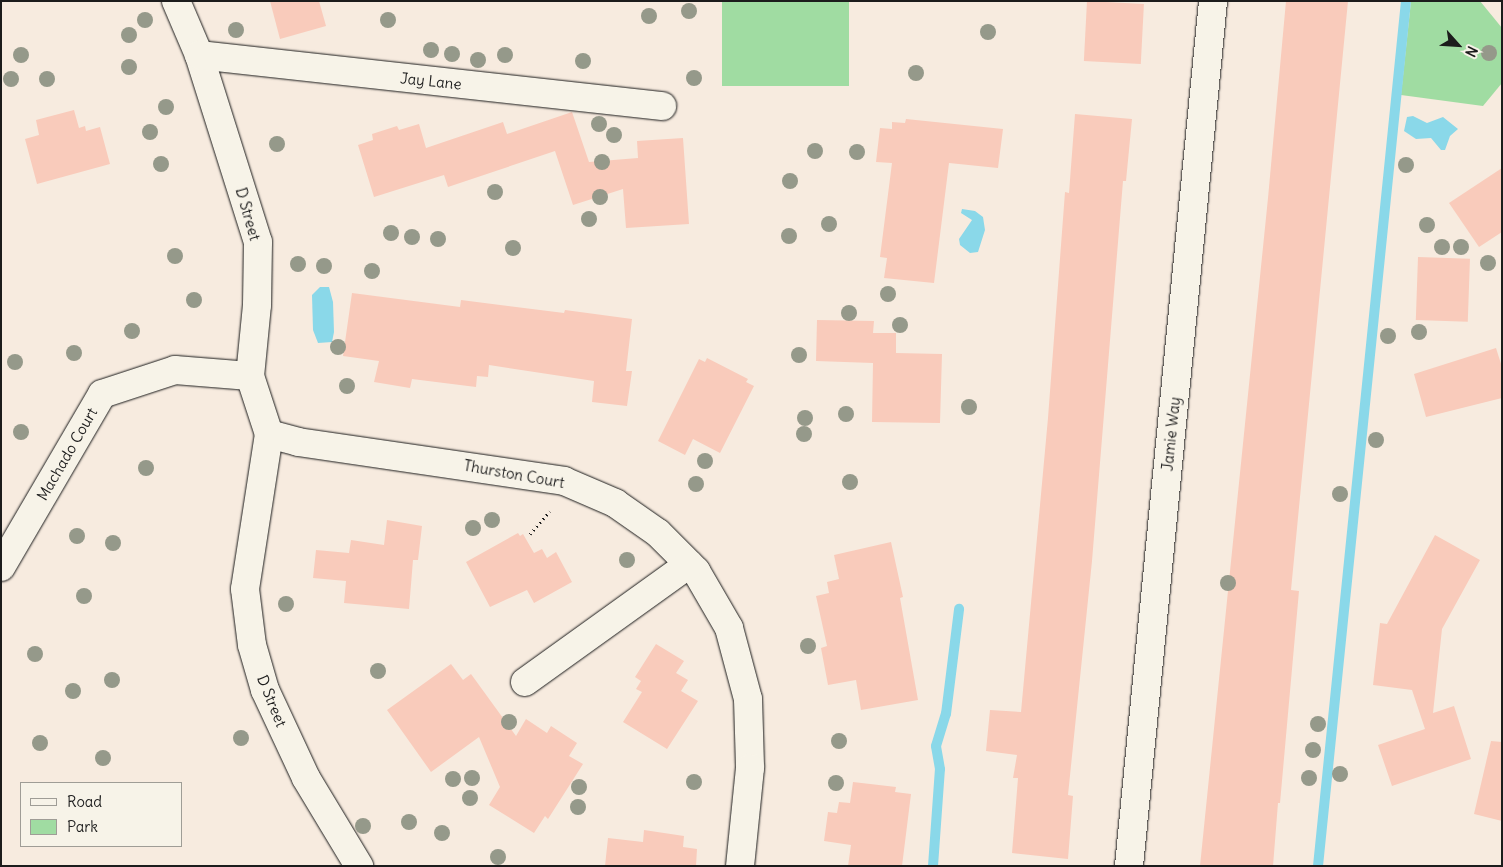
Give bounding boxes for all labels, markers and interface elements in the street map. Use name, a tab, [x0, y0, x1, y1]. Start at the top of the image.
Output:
north arrow	[1433, 20, 1483, 70]
text: N	[1461, 43, 1482, 60]
street label: Jay Lane	[399, 69, 463, 93]
street label: D Street	[232, 185, 264, 243]
street label: Jamie Way	[1158, 396, 1184, 472]
street label: Machado Court	[33, 404, 101, 504]
street label: Thurston Court	[462, 456, 566, 492]
street label: D Street	[253, 672, 291, 730]
legend	[20, 782, 182, 847]
text: Road	[67, 792, 102, 811]
text: Park	[67, 817, 98, 836]

